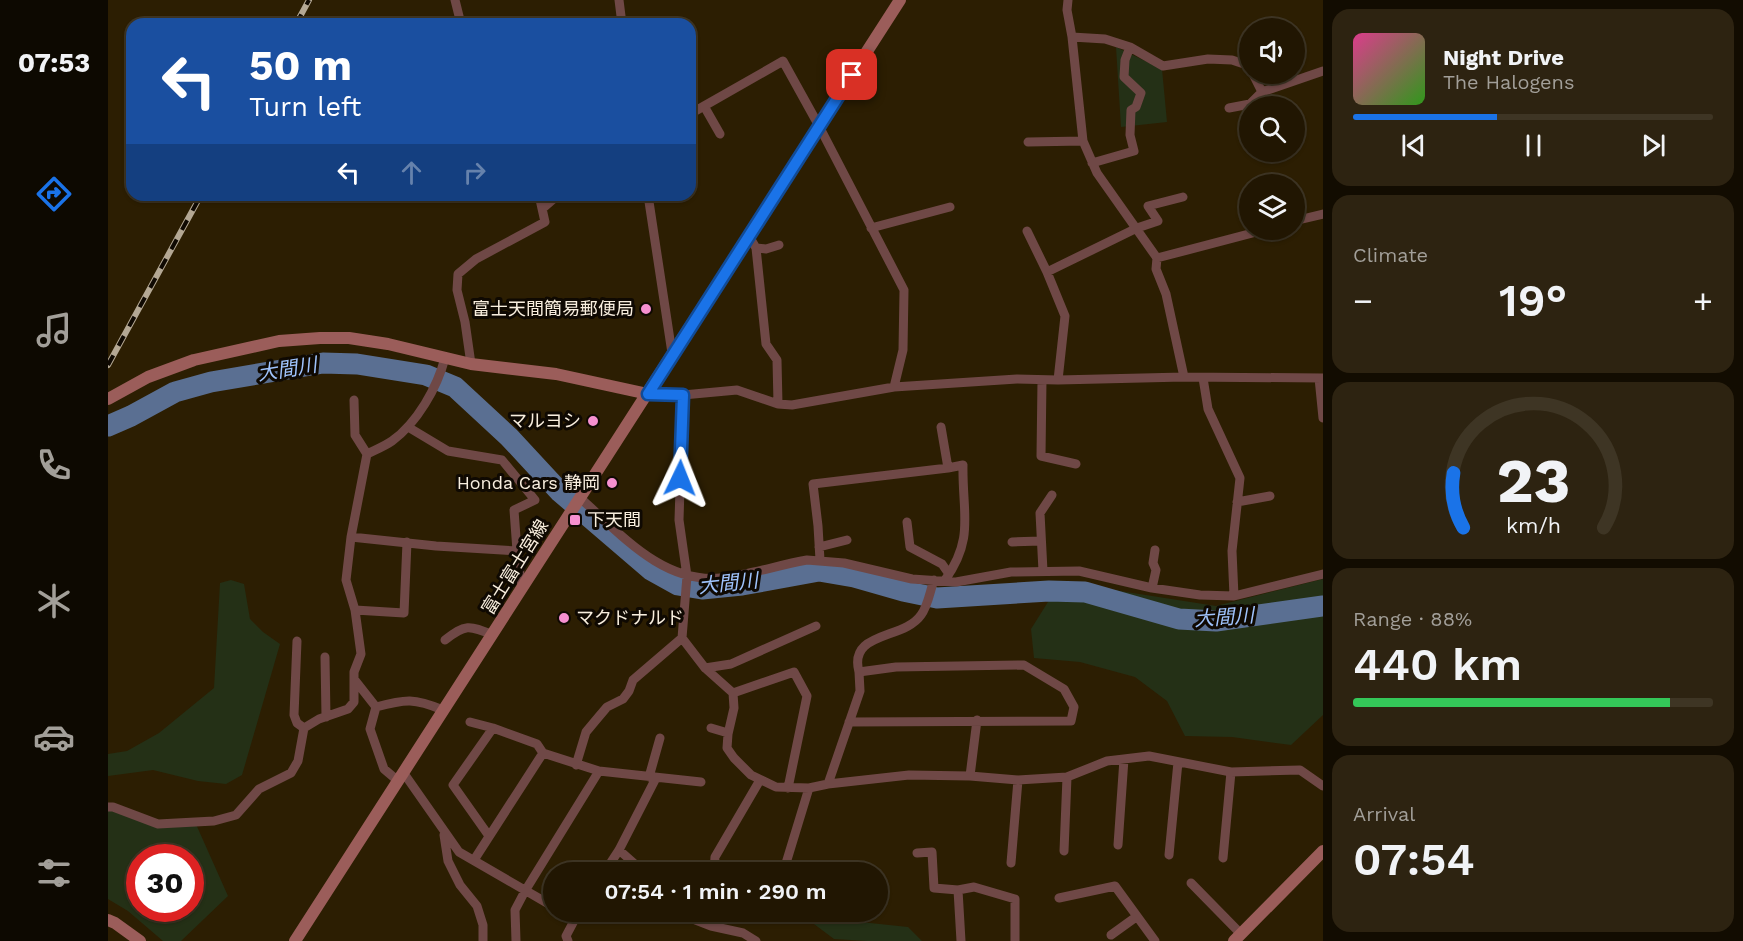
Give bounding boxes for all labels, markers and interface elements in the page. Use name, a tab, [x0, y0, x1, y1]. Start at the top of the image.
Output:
map controls	[1239, 18, 1305, 240]
button: sound	[1239, 18, 1305, 84]
text: 50 m	[249, 41, 352, 90]
icon: left	[150, 42, 228, 120]
text: Night Drive	[1443, 45, 1564, 70]
text: 07:53	[18, 47, 90, 79]
pin	[826, 49, 877, 100]
icon: arrive	[835, 58, 868, 91]
text: The Halogens	[1443, 70, 1575, 94]
text: Turn left	[249, 91, 361, 123]
button: search	[1239, 96, 1305, 162]
icon: previous	[1397, 129, 1430, 162]
icon: pause	[1517, 129, 1550, 162]
icon: next	[1637, 129, 1670, 162]
icon: left	[332, 156, 365, 189]
icon: ahead	[395, 156, 428, 189]
icon: right	[458, 156, 491, 189]
icon: directions	[33, 173, 75, 215]
button: layers	[1239, 174, 1305, 240]
text: Climate	[1353, 243, 1428, 267]
text: 19°	[1499, 274, 1567, 327]
text: −	[1353, 281, 1373, 320]
text: +	[1693, 281, 1713, 320]
place label: 富士天間簡易郵便局	[472, 298, 634, 319]
marker: 富士天間簡易郵便局	[639, 302, 653, 316]
icon: music	[33, 309, 75, 351]
water label: 大間川	[255, 352, 320, 386]
place label: マルヨシ	[509, 410, 581, 431]
marker: マルヨシ	[586, 414, 600, 428]
icon: phone	[33, 444, 75, 486]
text: 23	[1496, 444, 1570, 517]
position arrow	[648, 446, 712, 510]
place label: Honda Cars 静岡	[457, 472, 600, 493]
marker: Honda Cars 静岡	[605, 476, 619, 490]
place label: 下天間	[587, 509, 641, 530]
marker: 下天間	[568, 513, 582, 527]
text: km/h	[1505, 513, 1561, 538]
street label: 富士富士宮線	[477, 515, 552, 618]
water label: 大間川	[697, 568, 761, 598]
icon: climate	[33, 580, 75, 622]
water label: 大間川	[1193, 603, 1257, 631]
place label: マクドナルド	[576, 607, 684, 628]
text: Range · 88%	[1353, 607, 1472, 631]
marker: マクドナルド	[557, 611, 571, 625]
text: 440 km	[1353, 638, 1522, 691]
icon: car	[33, 716, 75, 758]
text: Arrival	[1353, 802, 1415, 826]
text: 07:54	[1353, 833, 1475, 886]
speed limit sign: 30	[126, 844, 204, 922]
icon: filters	[33, 852, 75, 894]
text: 07:54 · 1 min · 290 m	[604, 879, 827, 904]

